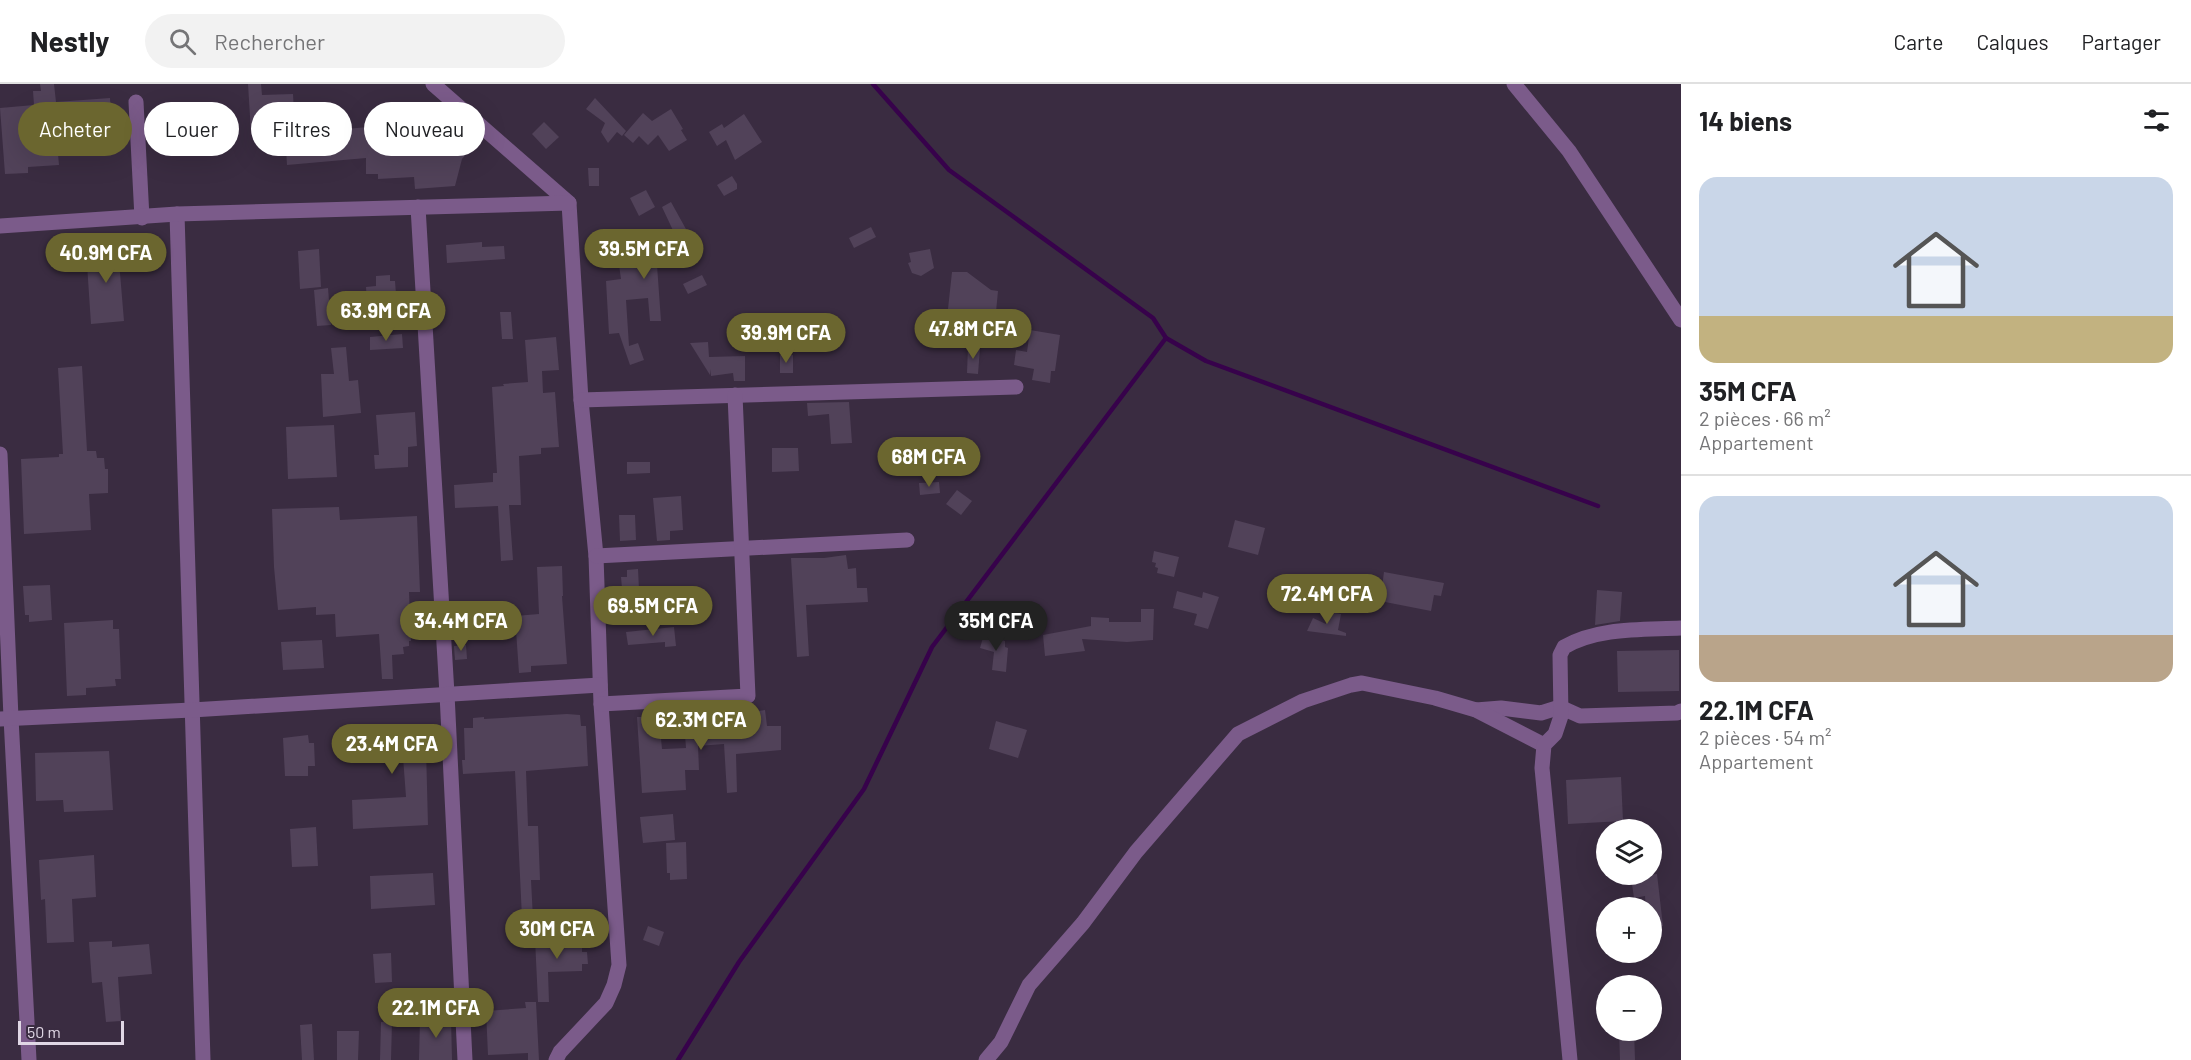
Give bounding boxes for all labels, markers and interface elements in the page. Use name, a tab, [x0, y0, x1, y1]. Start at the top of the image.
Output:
search box	[145, 14, 565, 68]
text: Nestly	[30, 24, 109, 58]
icon: search	[166, 25, 199, 58]
text: Rechercher	[214, 28, 325, 54]
text: Carte	[1894, 29, 1943, 54]
text: Calques	[1976, 29, 2049, 54]
text: Partager	[2082, 29, 2161, 54]
chip: Acheter	[18, 102, 132, 156]
chip: Louer	[144, 102, 239, 156]
chip: Filtres	[251, 102, 352, 156]
chip: Nouveau	[364, 102, 485, 156]
icon: filters	[2140, 104, 2173, 137]
text: 14 biens	[1699, 105, 1792, 136]
icon: home	[1882, 216, 1990, 324]
pin: 39.5M CFA	[575, 229, 713, 280]
pin: 40.9M CFA	[37, 233, 175, 284]
text: 39.5M CFA	[598, 236, 690, 260]
text: 40.9M CFA	[59, 240, 153, 264]
pin: 63.9M CFA	[317, 291, 455, 342]
text: 63.9M CFA	[340, 298, 432, 322]
pin: 47.8M CFA	[904, 309, 1042, 360]
pin: 39.9M CFA	[717, 313, 855, 364]
text: 47.8M CFA	[929, 316, 1018, 340]
text: 39.9M CFA	[741, 320, 831, 344]
text: 35M CFA	[1699, 375, 1797, 406]
text: 2 pièces · 66 m²	[1699, 406, 1831, 430]
text: Appartement	[1699, 430, 1814, 454]
pin: 68M CFA	[874, 437, 984, 488]
text: 68M CFA	[891, 444, 967, 468]
icon: home	[1882, 535, 1990, 643]
pin: 72.4M CFA	[1258, 574, 1396, 625]
text: 72.4M CFA	[1281, 581, 1373, 605]
pin: 69.5M CFA	[584, 586, 722, 637]
text: 69.5M CFA	[607, 593, 699, 617]
pin: 34.4M CFA	[392, 601, 530, 652]
pin: 35M CFA	[941, 601, 1051, 652]
text: 34.4M CFA	[414, 608, 508, 632]
text: 35M CFA	[958, 608, 1034, 632]
text: 22.1M CFA	[1699, 694, 1814, 725]
pin: 62.3M CFA	[632, 700, 770, 751]
text: 62.3M CFA	[655, 707, 747, 731]
pin: 23.4M CFA	[323, 724, 461, 775]
text: 2 pièces · 54 m²	[1699, 725, 1832, 749]
text: 23.4M CFA	[346, 731, 438, 755]
text: Appartement	[1699, 749, 1814, 773]
map controls	[1596, 819, 1662, 1041]
button: layers	[1596, 819, 1662, 885]
button: +	[1596, 897, 1662, 963]
pin: 30M CFA	[502, 909, 612, 960]
text: 30M CFA	[519, 916, 595, 940]
button: −	[1596, 975, 1662, 1041]
pin: 22.1M CFA	[367, 988, 505, 1039]
text: 22.1M CFA	[392, 995, 480, 1019]
scale bar	[18, 1018, 124, 1046]
text: 50 m	[27, 1022, 61, 1041]

